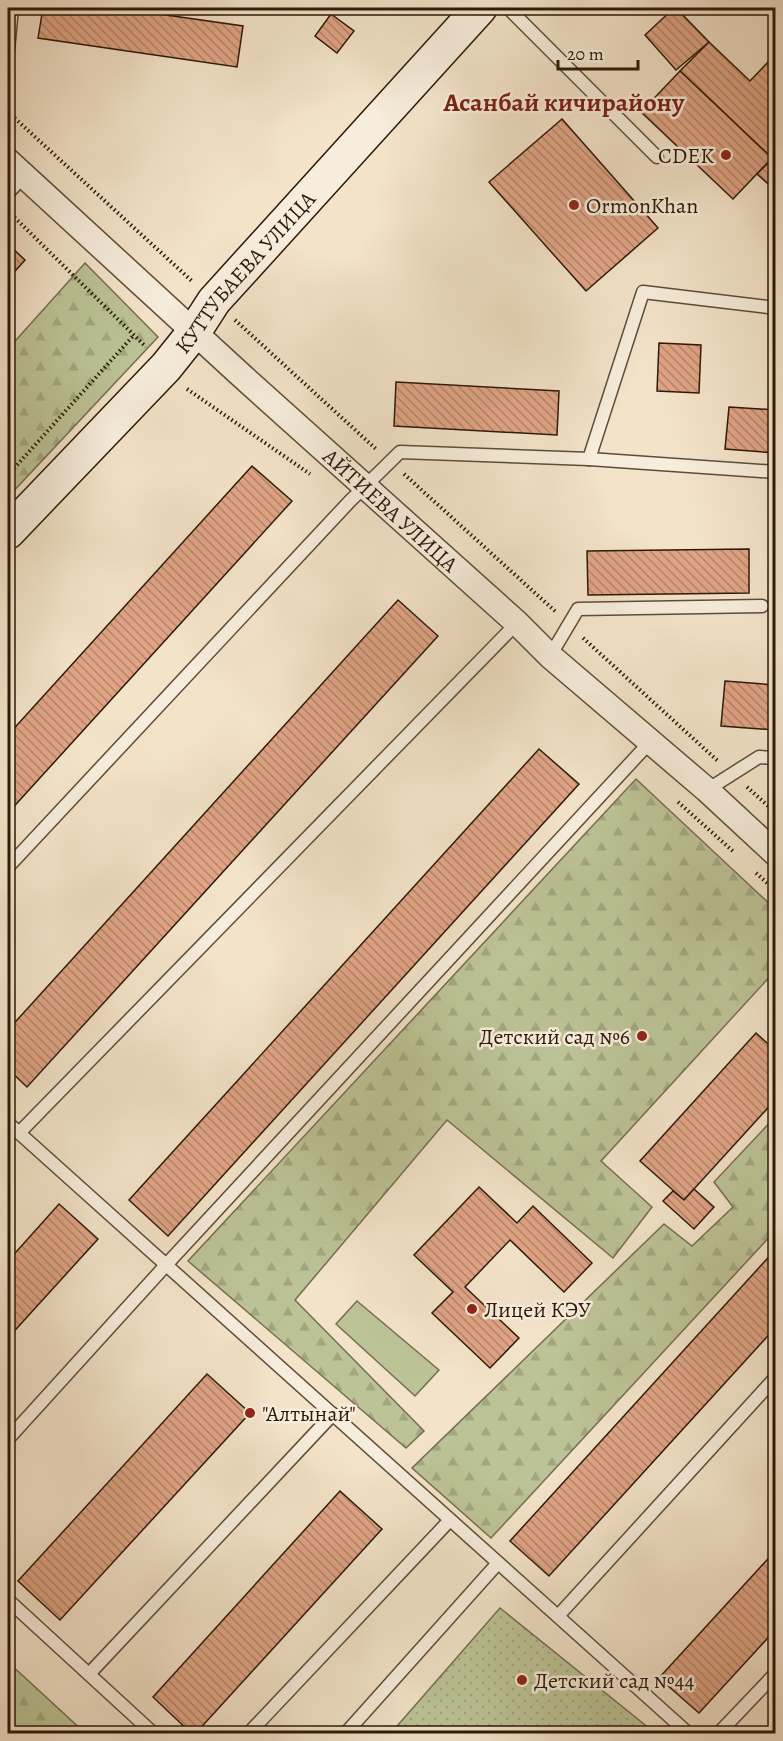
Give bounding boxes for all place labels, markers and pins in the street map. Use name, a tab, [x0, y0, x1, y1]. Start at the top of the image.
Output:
place label: CDEK	[658, 141, 714, 171]
marker: CDEK	[719, 148, 733, 162]
place label: OrmonKhan	[586, 191, 698, 221]
marker: OrmonKhan	[567, 198, 581, 212]
place label: Детский сад №6	[479, 1022, 630, 1052]
marker: Детский сад №6	[635, 1029, 649, 1043]
place label: Лицей КЭУ	[484, 1295, 591, 1325]
marker: Лицей КЭУ	[465, 1302, 479, 1316]
place label: "Алтынай"	[262, 1399, 356, 1429]
marker: "Алтынай"	[243, 1406, 257, 1420]
place label: Детский сад №44	[534, 1666, 694, 1696]
marker: Детский сад №44	[515, 1673, 529, 1687]

